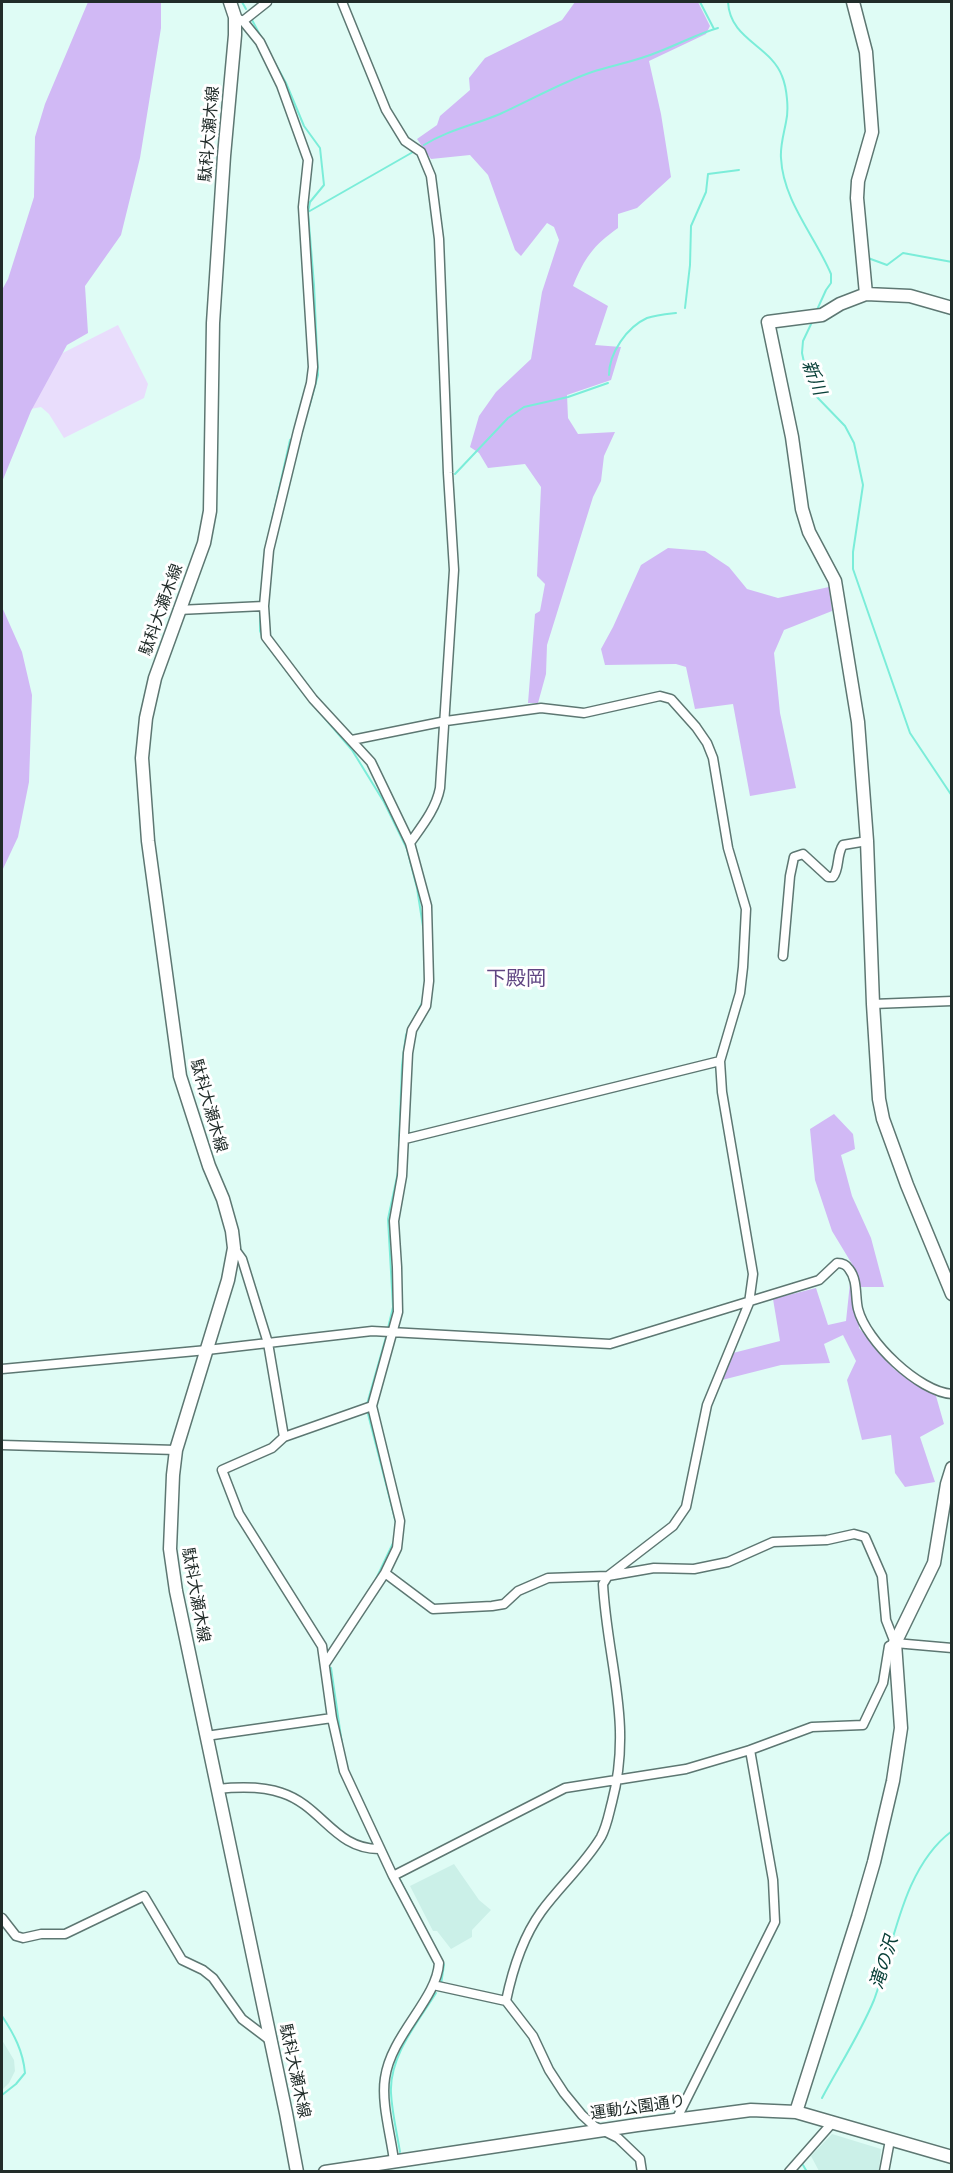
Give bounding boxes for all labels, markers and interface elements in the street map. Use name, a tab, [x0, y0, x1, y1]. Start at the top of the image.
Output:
street label: 駄科大瀬木線	[196, 85, 224, 183]
water label: 新川	[796, 357, 830, 399]
street label: 駄科大瀬木線	[137, 562, 187, 658]
district label: 下殿岡	[486, 968, 546, 992]
street label: 駄科大瀬木線	[186, 1057, 230, 1155]
street label: 駄科大瀬木線	[177, 1546, 213, 1644]
water label: 滝の沢	[867, 1934, 903, 1992]
street label: 駄科大瀬木線	[275, 2022, 313, 2120]
street label: 運動公園通り	[589, 2092, 687, 2124]

